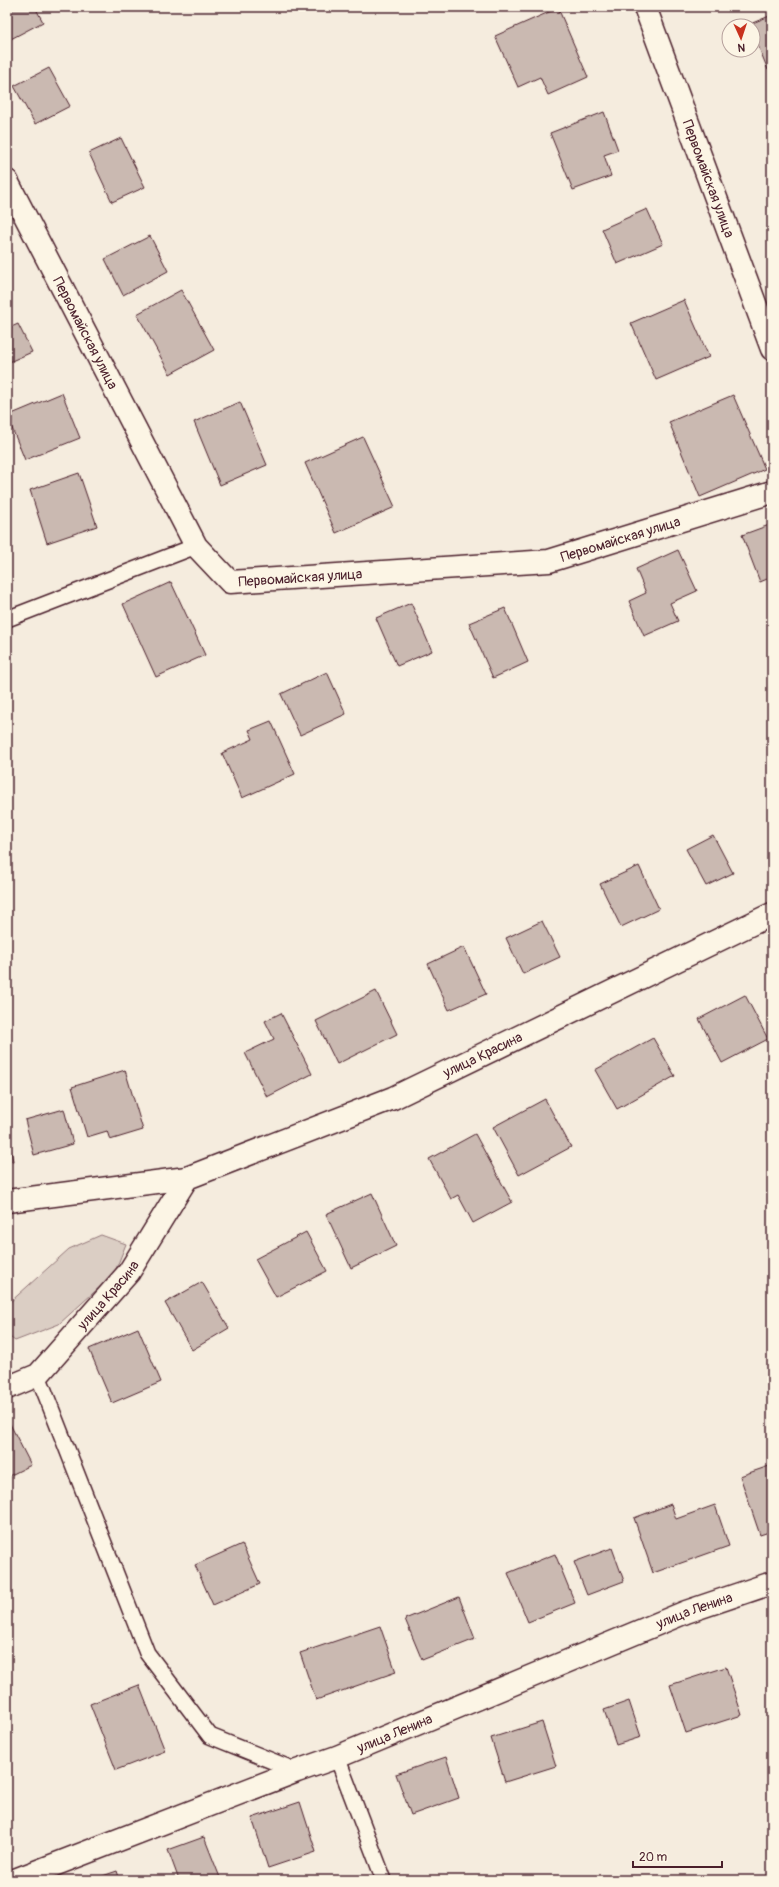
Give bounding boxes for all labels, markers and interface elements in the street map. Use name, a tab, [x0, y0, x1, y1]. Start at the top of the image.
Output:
north arrow	[721, 18, 761, 58]
text: N	[737, 41, 746, 54]
street label: Первомайская улица	[679, 118, 738, 240]
street label: Первомайская улица	[49, 274, 121, 392]
street label: Первомайская улица	[559, 513, 682, 566]
street label: Первомайская улица	[238, 565, 363, 590]
street label: улица Красина	[439, 1029, 525, 1082]
street label: улица Красина	[73, 1258, 143, 1334]
street label: улица Ленина	[653, 1589, 735, 1633]
street label: улица Ленина	[354, 1710, 435, 1757]
scale bar	[633, 1843, 722, 1869]
text: 20 m	[639, 1850, 668, 1865]

